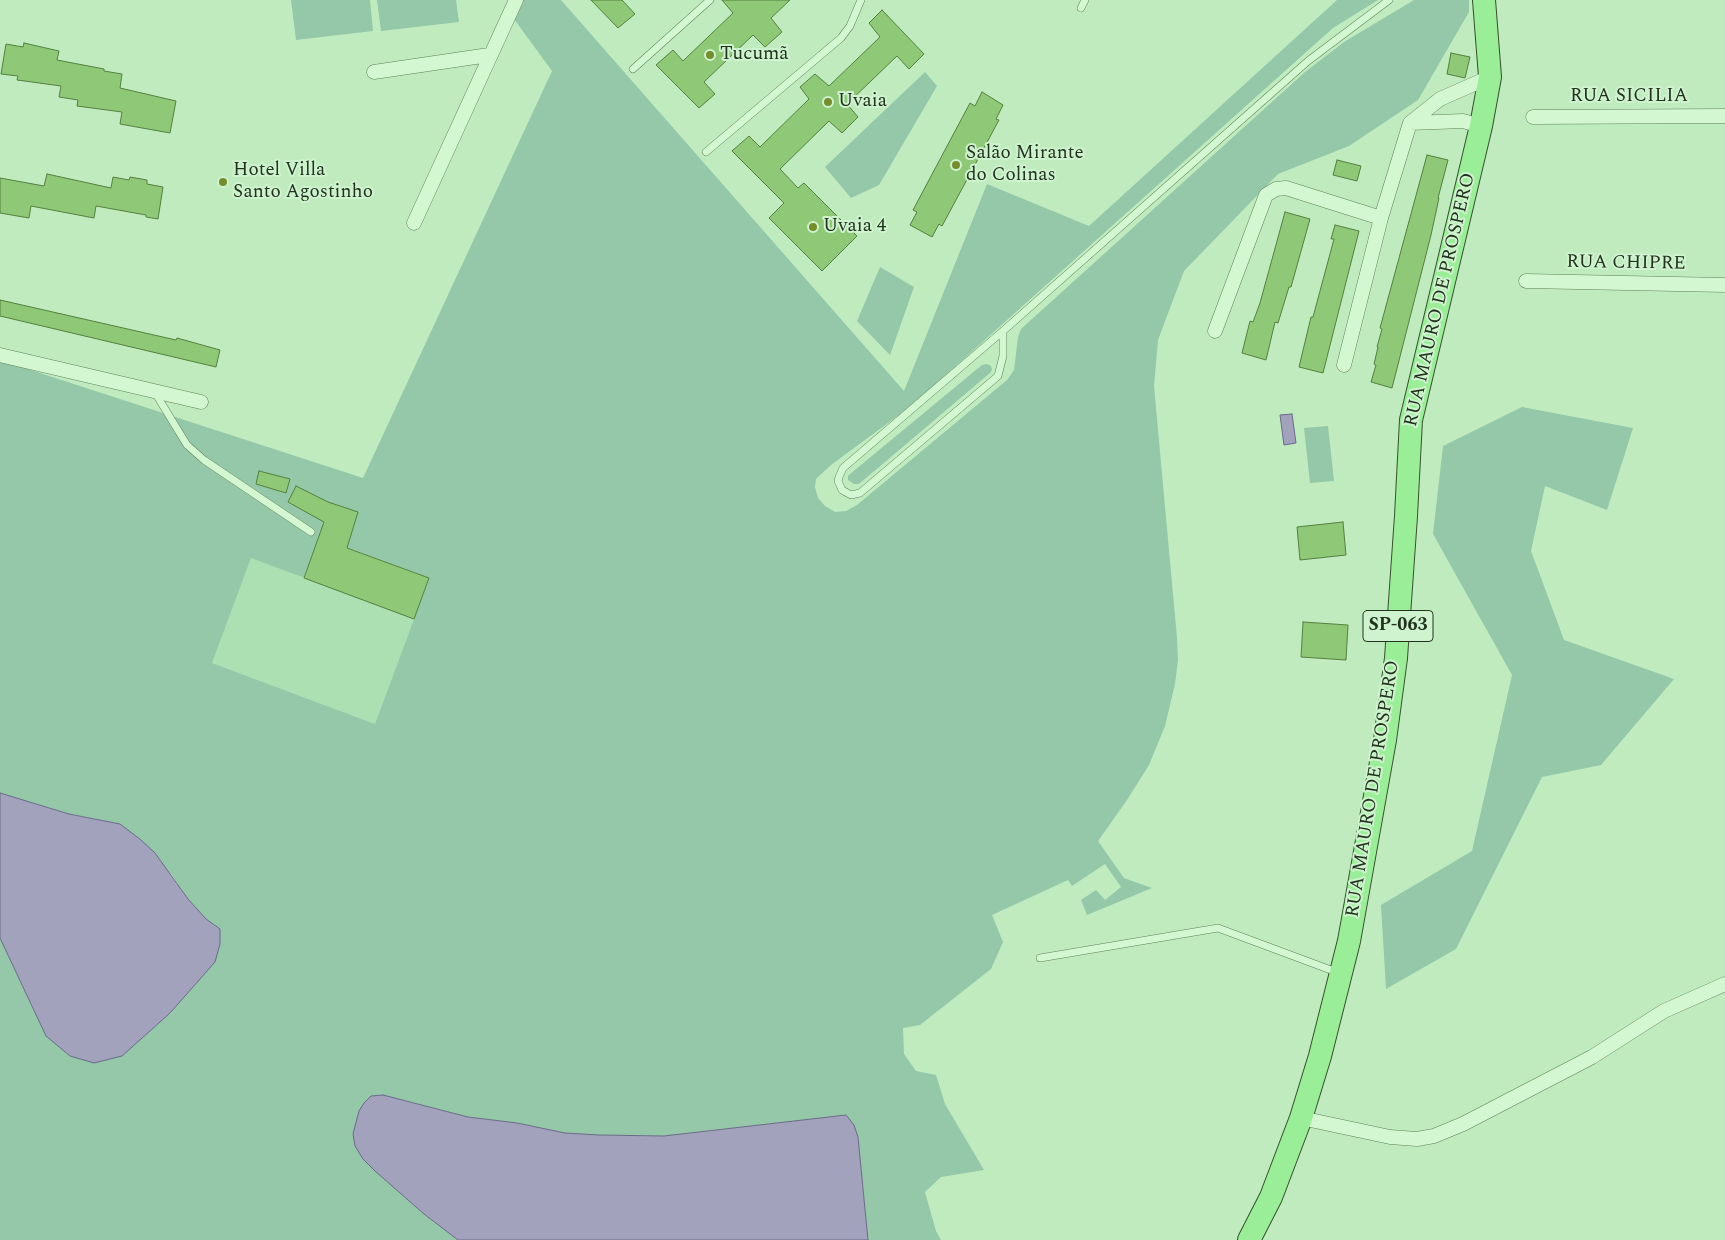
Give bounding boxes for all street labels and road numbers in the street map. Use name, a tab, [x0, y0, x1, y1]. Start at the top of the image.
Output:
street label: RUA SICILIA	[1570, 86, 1688, 108]
street label: RUA MAURO DE PROSPERO	[1401, 171, 1481, 429]
street label: RUA CHIPRE	[1566, 252, 1686, 276]
road number: SP-063	[1363, 610, 1433, 642]
street label: RUA MAURO DE PROSPERO	[1342, 659, 1406, 919]

